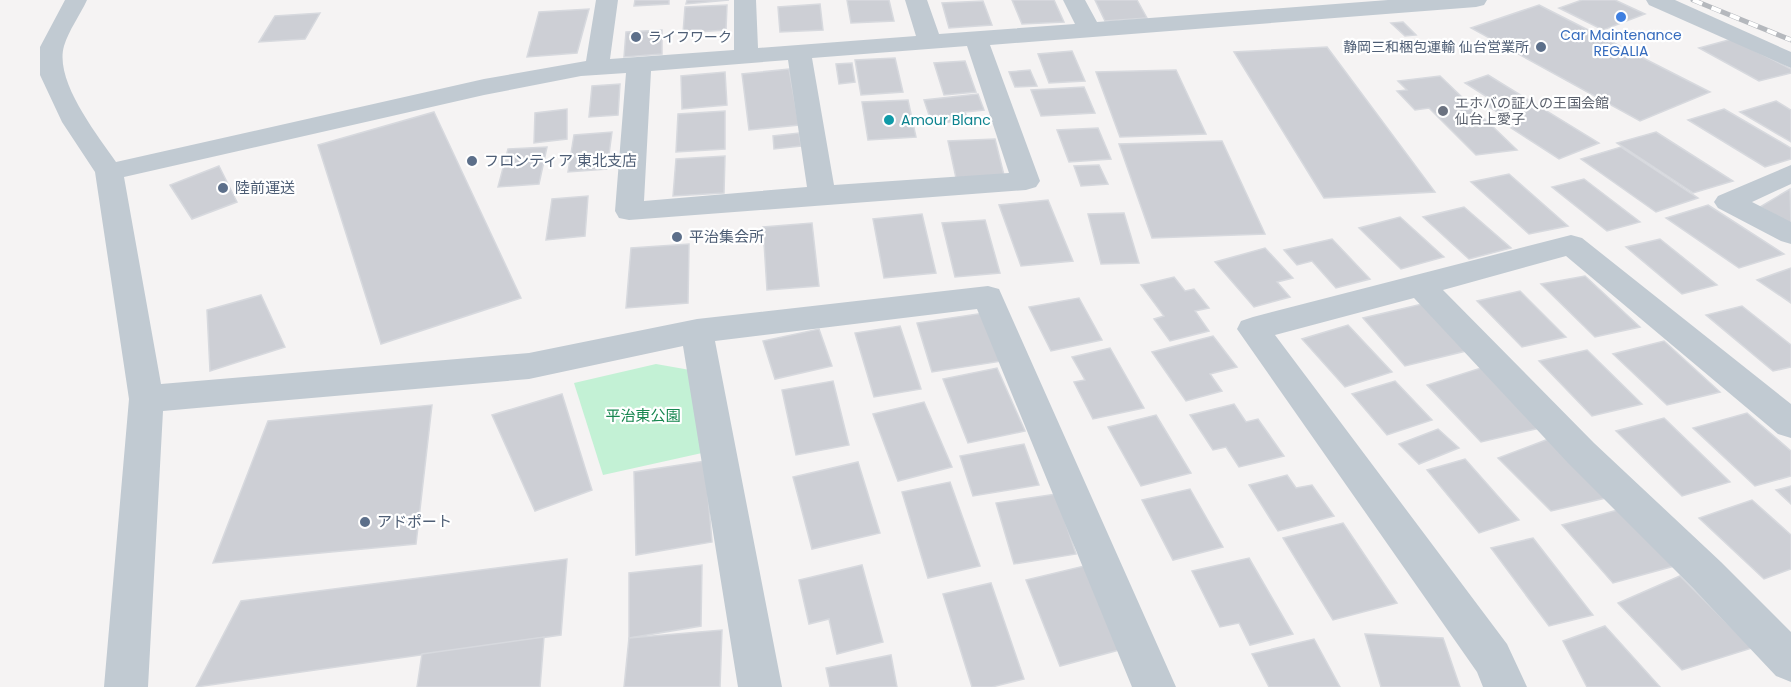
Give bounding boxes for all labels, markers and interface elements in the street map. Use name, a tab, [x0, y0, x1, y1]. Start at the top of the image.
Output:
marker: Car Maintenance REGALIA	[1614, 10, 1628, 24]
place label: Car Maintenance REGALIA	[1560, 25, 1682, 61]
place label: ライフワーク	[648, 27, 732, 47]
marker: ライフワーク	[629, 30, 643, 44]
place label: 静岡三和梱包運輸 仙台営業所	[1343, 37, 1529, 57]
marker: 静岡三和梱包運輸 仙台営業所	[1534, 40, 1548, 54]
place label: エホバの証人の王国会館 仙台上愛子	[1455, 93, 1609, 129]
marker: エホバの証人の王国会館 仙台上愛子	[1436, 104, 1450, 118]
place label: Amour Blanc	[901, 110, 991, 130]
marker: Amour Blanc	[882, 113, 896, 127]
place label: フロンティア 東北支店	[484, 150, 637, 171]
marker: フロンティア 東北支店	[465, 154, 479, 168]
place label: 陸前運送	[235, 177, 295, 198]
marker: 陸前運送	[216, 181, 230, 195]
place label: 平治集会所	[689, 226, 764, 247]
marker: 平治集会所	[670, 230, 684, 244]
park label: 平治東公園	[605, 405, 681, 426]
place label: アドポート	[377, 511, 452, 532]
marker: アドポート	[358, 515, 372, 529]

